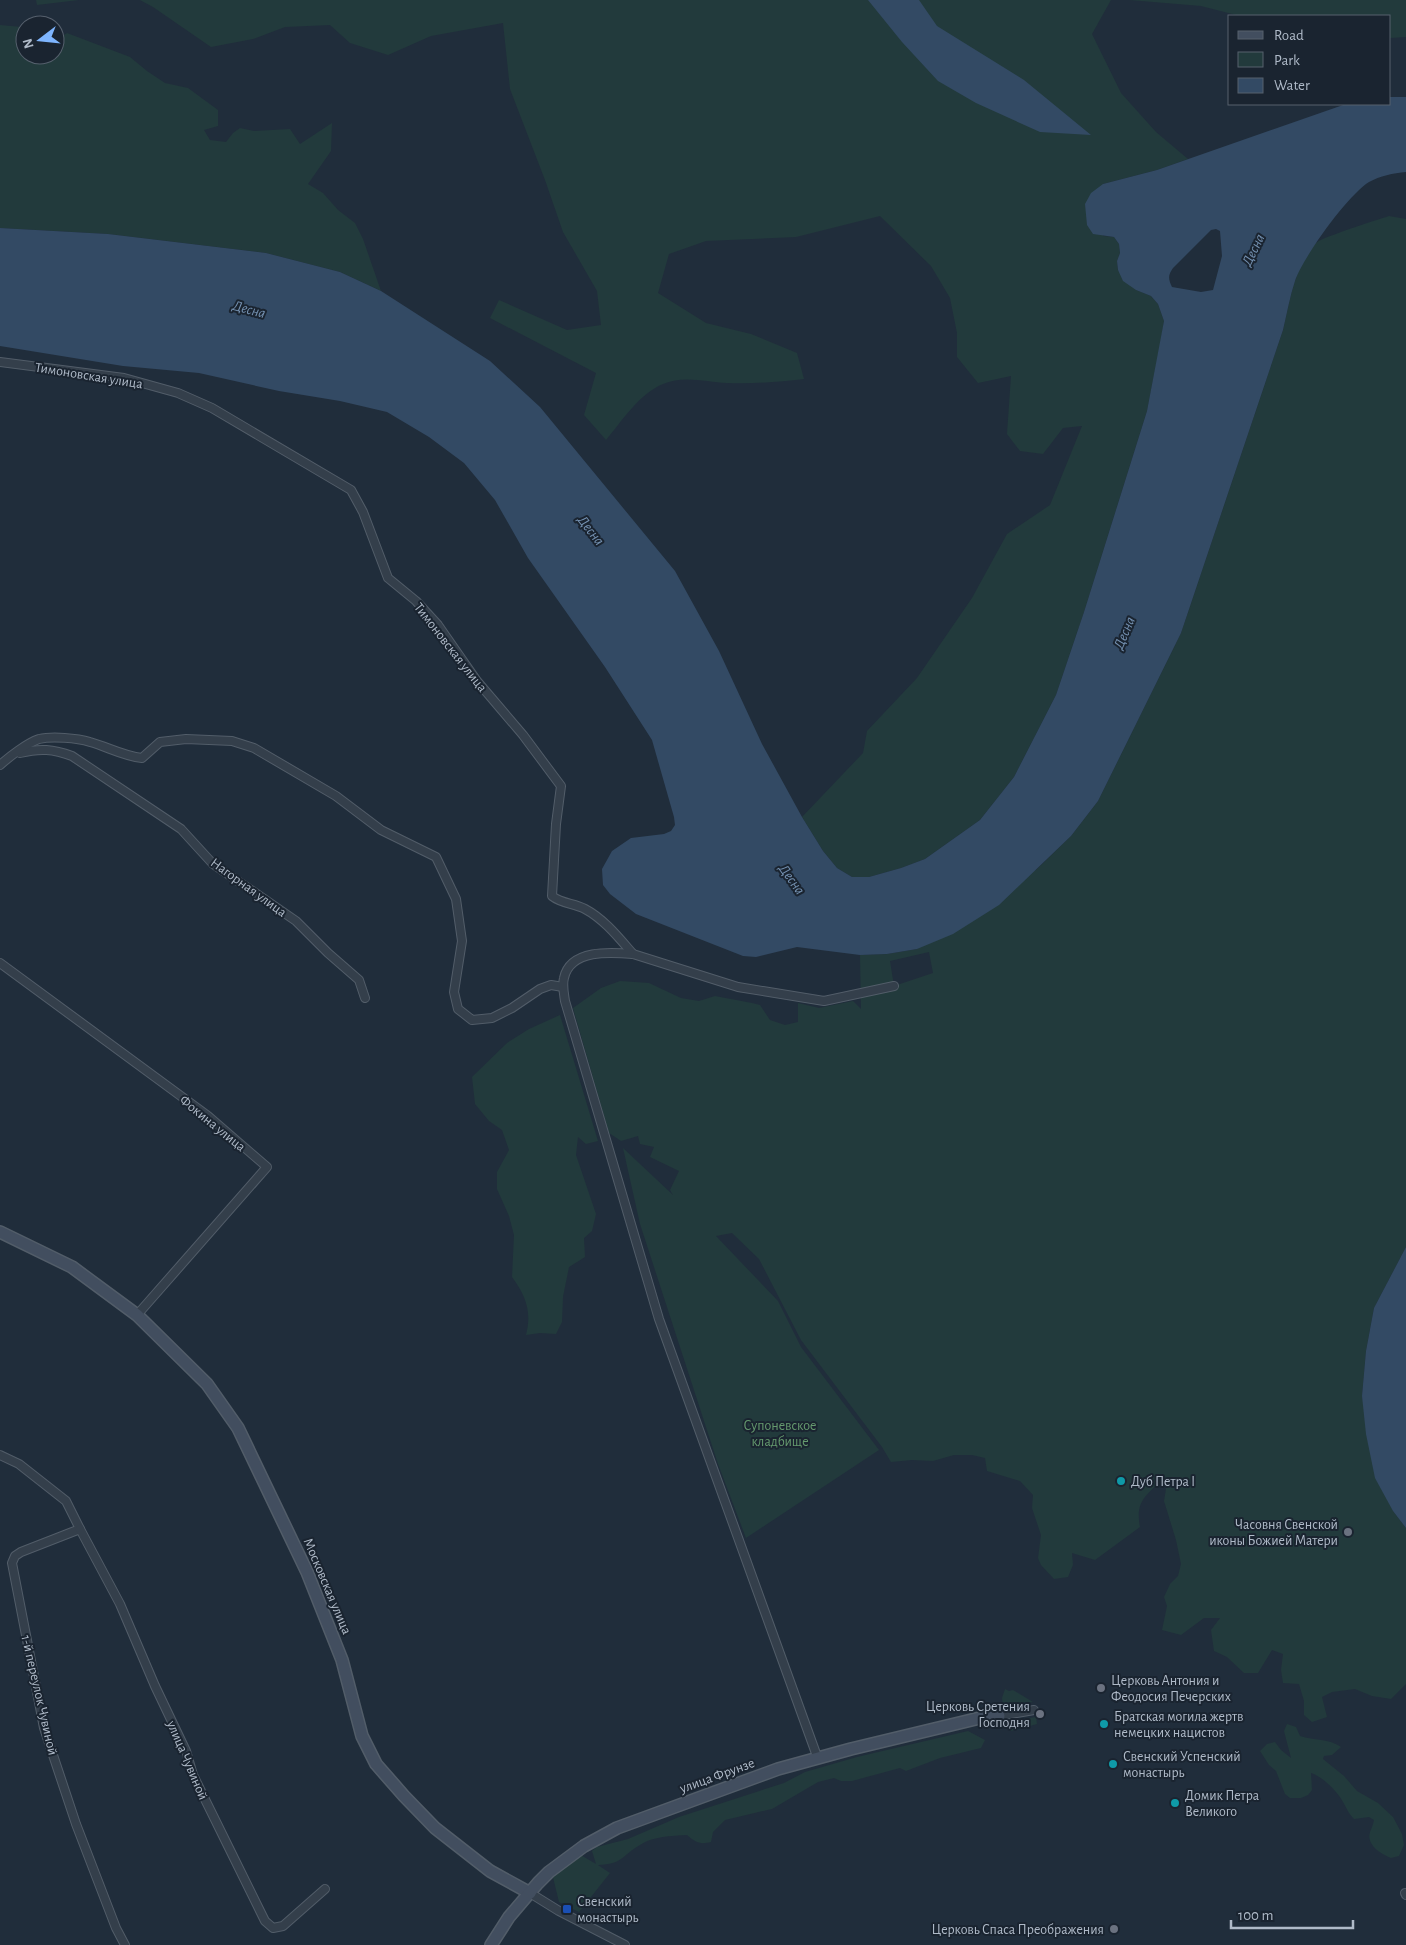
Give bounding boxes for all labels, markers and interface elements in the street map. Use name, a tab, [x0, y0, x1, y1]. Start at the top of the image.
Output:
north arrow	[15, 15, 65, 65]
legend	[1228, 15, 1391, 105]
text: Road	[1274, 28, 1304, 43]
text: N	[20, 37, 37, 50]
text: Park	[1274, 53, 1300, 68]
text: Water	[1274, 78, 1310, 93]
water label: Десна	[1239, 232, 1268, 270]
water label: Десна	[230, 298, 267, 321]
street label: Тимоновская улица	[34, 361, 144, 392]
water label: Десна	[574, 512, 607, 548]
street label: Тимоновская улица	[411, 600, 490, 695]
water label: Десна	[1111, 615, 1138, 653]
street label: Нагорная улица	[208, 856, 289, 920]
water label: Десна	[775, 860, 808, 897]
street label: Фокина улица	[177, 1093, 248, 1155]
park label: Супоневское кладбище	[744, 1419, 816, 1449]
marker: Дуб Петра I	[1115, 1475, 1127, 1487]
place label: Дуб Петра I	[1131, 1475, 1195, 1489]
place label: Часовня Свенской иконы Божией Матери	[1209, 1518, 1338, 1548]
marker: Часовня Свенской иконы Божией Матери	[1342, 1526, 1354, 1538]
street label: Московская улица	[301, 1536, 354, 1637]
street label: 1-й переулок Чувиной	[18, 1634, 60, 1757]
place label: Церковь Антония и Феодосия Печерских	[1111, 1674, 1231, 1704]
marker: Церковь Антония и Феодосия Печерских	[1095, 1682, 1107, 1694]
place label: Церковь Сретения Господня	[926, 1700, 1030, 1730]
marker: Церковь Сретения Господня	[1034, 1708, 1046, 1720]
place label: Братская могила жертв немецких нацистов	[1114, 1710, 1244, 1740]
street label: улица Чувиной	[164, 1718, 210, 1802]
marker: Братская могила жертв немецких нацистов	[1098, 1718, 1110, 1730]
place label: Свенский Успенский монастырь	[1123, 1750, 1241, 1780]
street label: улица Фрунзе	[677, 1756, 757, 1796]
marker: Свенский Успенский монастырь	[1107, 1758, 1119, 1770]
place label: Домик Петра Великого	[1185, 1789, 1260, 1819]
marker: Домик Петра Великого	[1169, 1797, 1181, 1809]
place label: Свенский монастырь	[577, 1895, 638, 1925]
scale bar	[1231, 1898, 1354, 1930]
marker: Свенский монастырь	[561, 1903, 573, 1915]
text: 100 m	[1238, 1908, 1273, 1923]
place label: Церковь Спаса Преображения	[931, 1923, 1104, 1937]
marker: Церковь Спаса Преображения	[1108, 1923, 1120, 1935]

